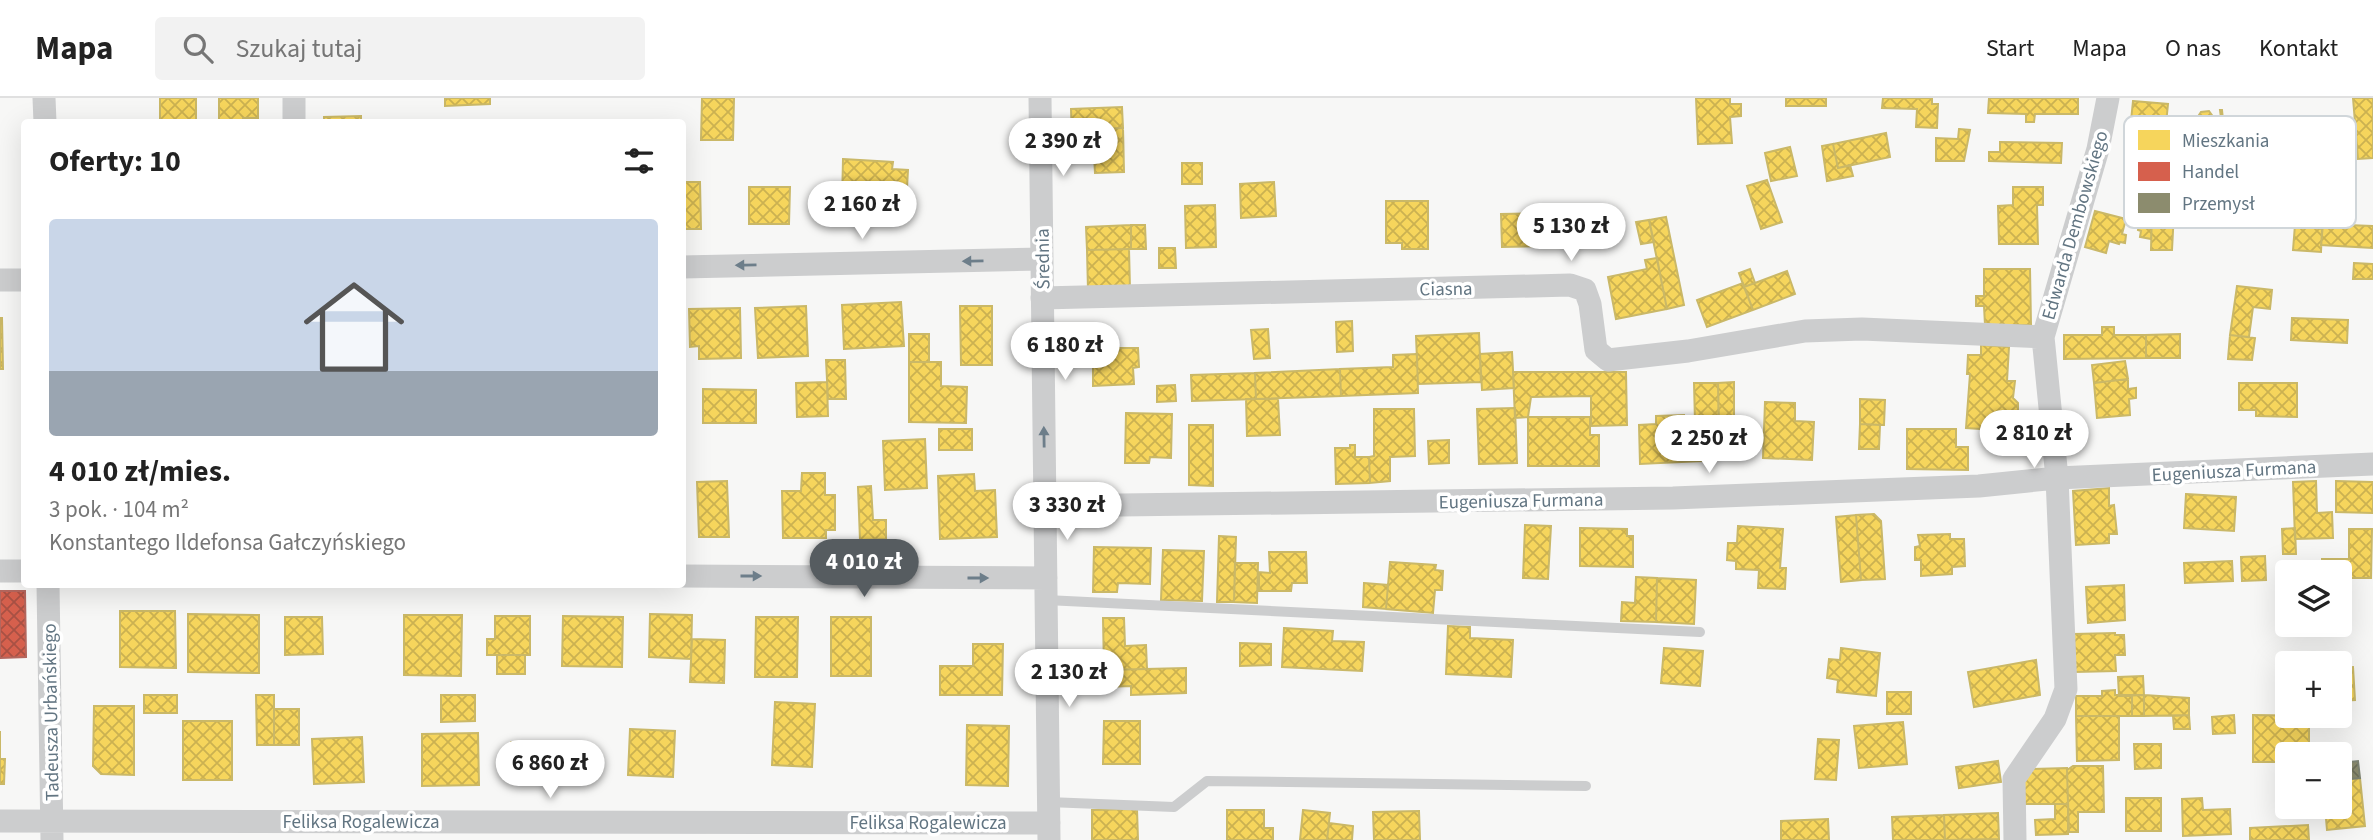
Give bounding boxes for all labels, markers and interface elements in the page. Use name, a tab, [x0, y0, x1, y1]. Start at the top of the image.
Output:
search box	[155, 17, 645, 80]
text: Mapa	[35, 25, 113, 72]
icon: search	[179, 29, 217, 67]
text: Szukaj tutaj	[235, 30, 362, 67]
text: Start	[1986, 31, 2034, 66]
text: Mapa	[2072, 31, 2127, 66]
text: O nas	[2165, 31, 2221, 66]
text: Kontakt	[2259, 31, 2338, 66]
legend	[2124, 116, 2356, 228]
pin: 2 390 zł	[991, 118, 1135, 178]
text: 2 390 zł	[1025, 124, 1101, 157]
street label: Edwarda Dembowskiego	[2035, 128, 2115, 323]
text: Mieszkania	[2182, 128, 2269, 155]
text: Oferty: 10	[49, 140, 181, 183]
icon: filters	[620, 142, 658, 180]
text: Handel	[2182, 159, 2239, 186]
pin: 2 160 zł	[790, 181, 934, 241]
text: 2 160 zł	[824, 187, 900, 220]
text: Przemysł	[2182, 191, 2255, 218]
pin: 5 130 zł	[1499, 204, 1643, 263]
text: 5 130 zł	[1533, 209, 1609, 242]
street label: Średnia	[1029, 228, 1058, 290]
one-way arrow	[962, 255, 984, 267]
one-way arrow	[735, 260, 757, 271]
icon: home	[291, 264, 417, 390]
street label: Ciasna	[1419, 276, 1473, 303]
pin: 6 180 zł	[993, 322, 1137, 382]
text: 6 180 zł	[1027, 328, 1103, 361]
pin: 2 810 zł	[1962, 410, 2106, 470]
pin: 2 250 zł	[1637, 416, 1781, 475]
text: 2 810 zł	[1996, 416, 2072, 449]
text: 2 250 zł	[1671, 421, 1747, 454]
one-way arrow	[1039, 426, 1050, 448]
text: 4 010 zł/mies.	[49, 450, 231, 493]
street label: Eugeniusza Furmana	[2151, 454, 2317, 489]
pin: 3 330 zł	[995, 482, 1139, 542]
street label: Eugeniusza Furmana	[1438, 487, 1604, 516]
text: 3 330 zł	[1029, 488, 1105, 521]
text: 3 pok. · 104 m²	[49, 493, 189, 526]
text: Konstantego Ildefonsa Gałczyńskiego	[49, 526, 406, 559]
pin: 4 010 zł	[792, 540, 936, 599]
text: 4 010 zł	[826, 545, 902, 578]
map controls	[2275, 560, 2352, 819]
button: layers	[2275, 560, 2352, 637]
one-way arrow	[740, 570, 762, 582]
one-way arrow	[967, 572, 989, 584]
street label: Tadeusza Urbańskiego	[36, 623, 67, 801]
pin: 2 130 zł	[997, 650, 1141, 709]
button: +	[2275, 651, 2352, 728]
text: 2 130 zł	[1031, 655, 1107, 688]
pin: 6 860 zł	[478, 740, 622, 800]
button: −	[2275, 742, 2352, 819]
text: 6 860 zł	[512, 746, 588, 779]
street label: Feliksa Rogalewicza	[282, 809, 440, 836]
street label: Feliksa Rogalewicza	[849, 810, 1007, 837]

